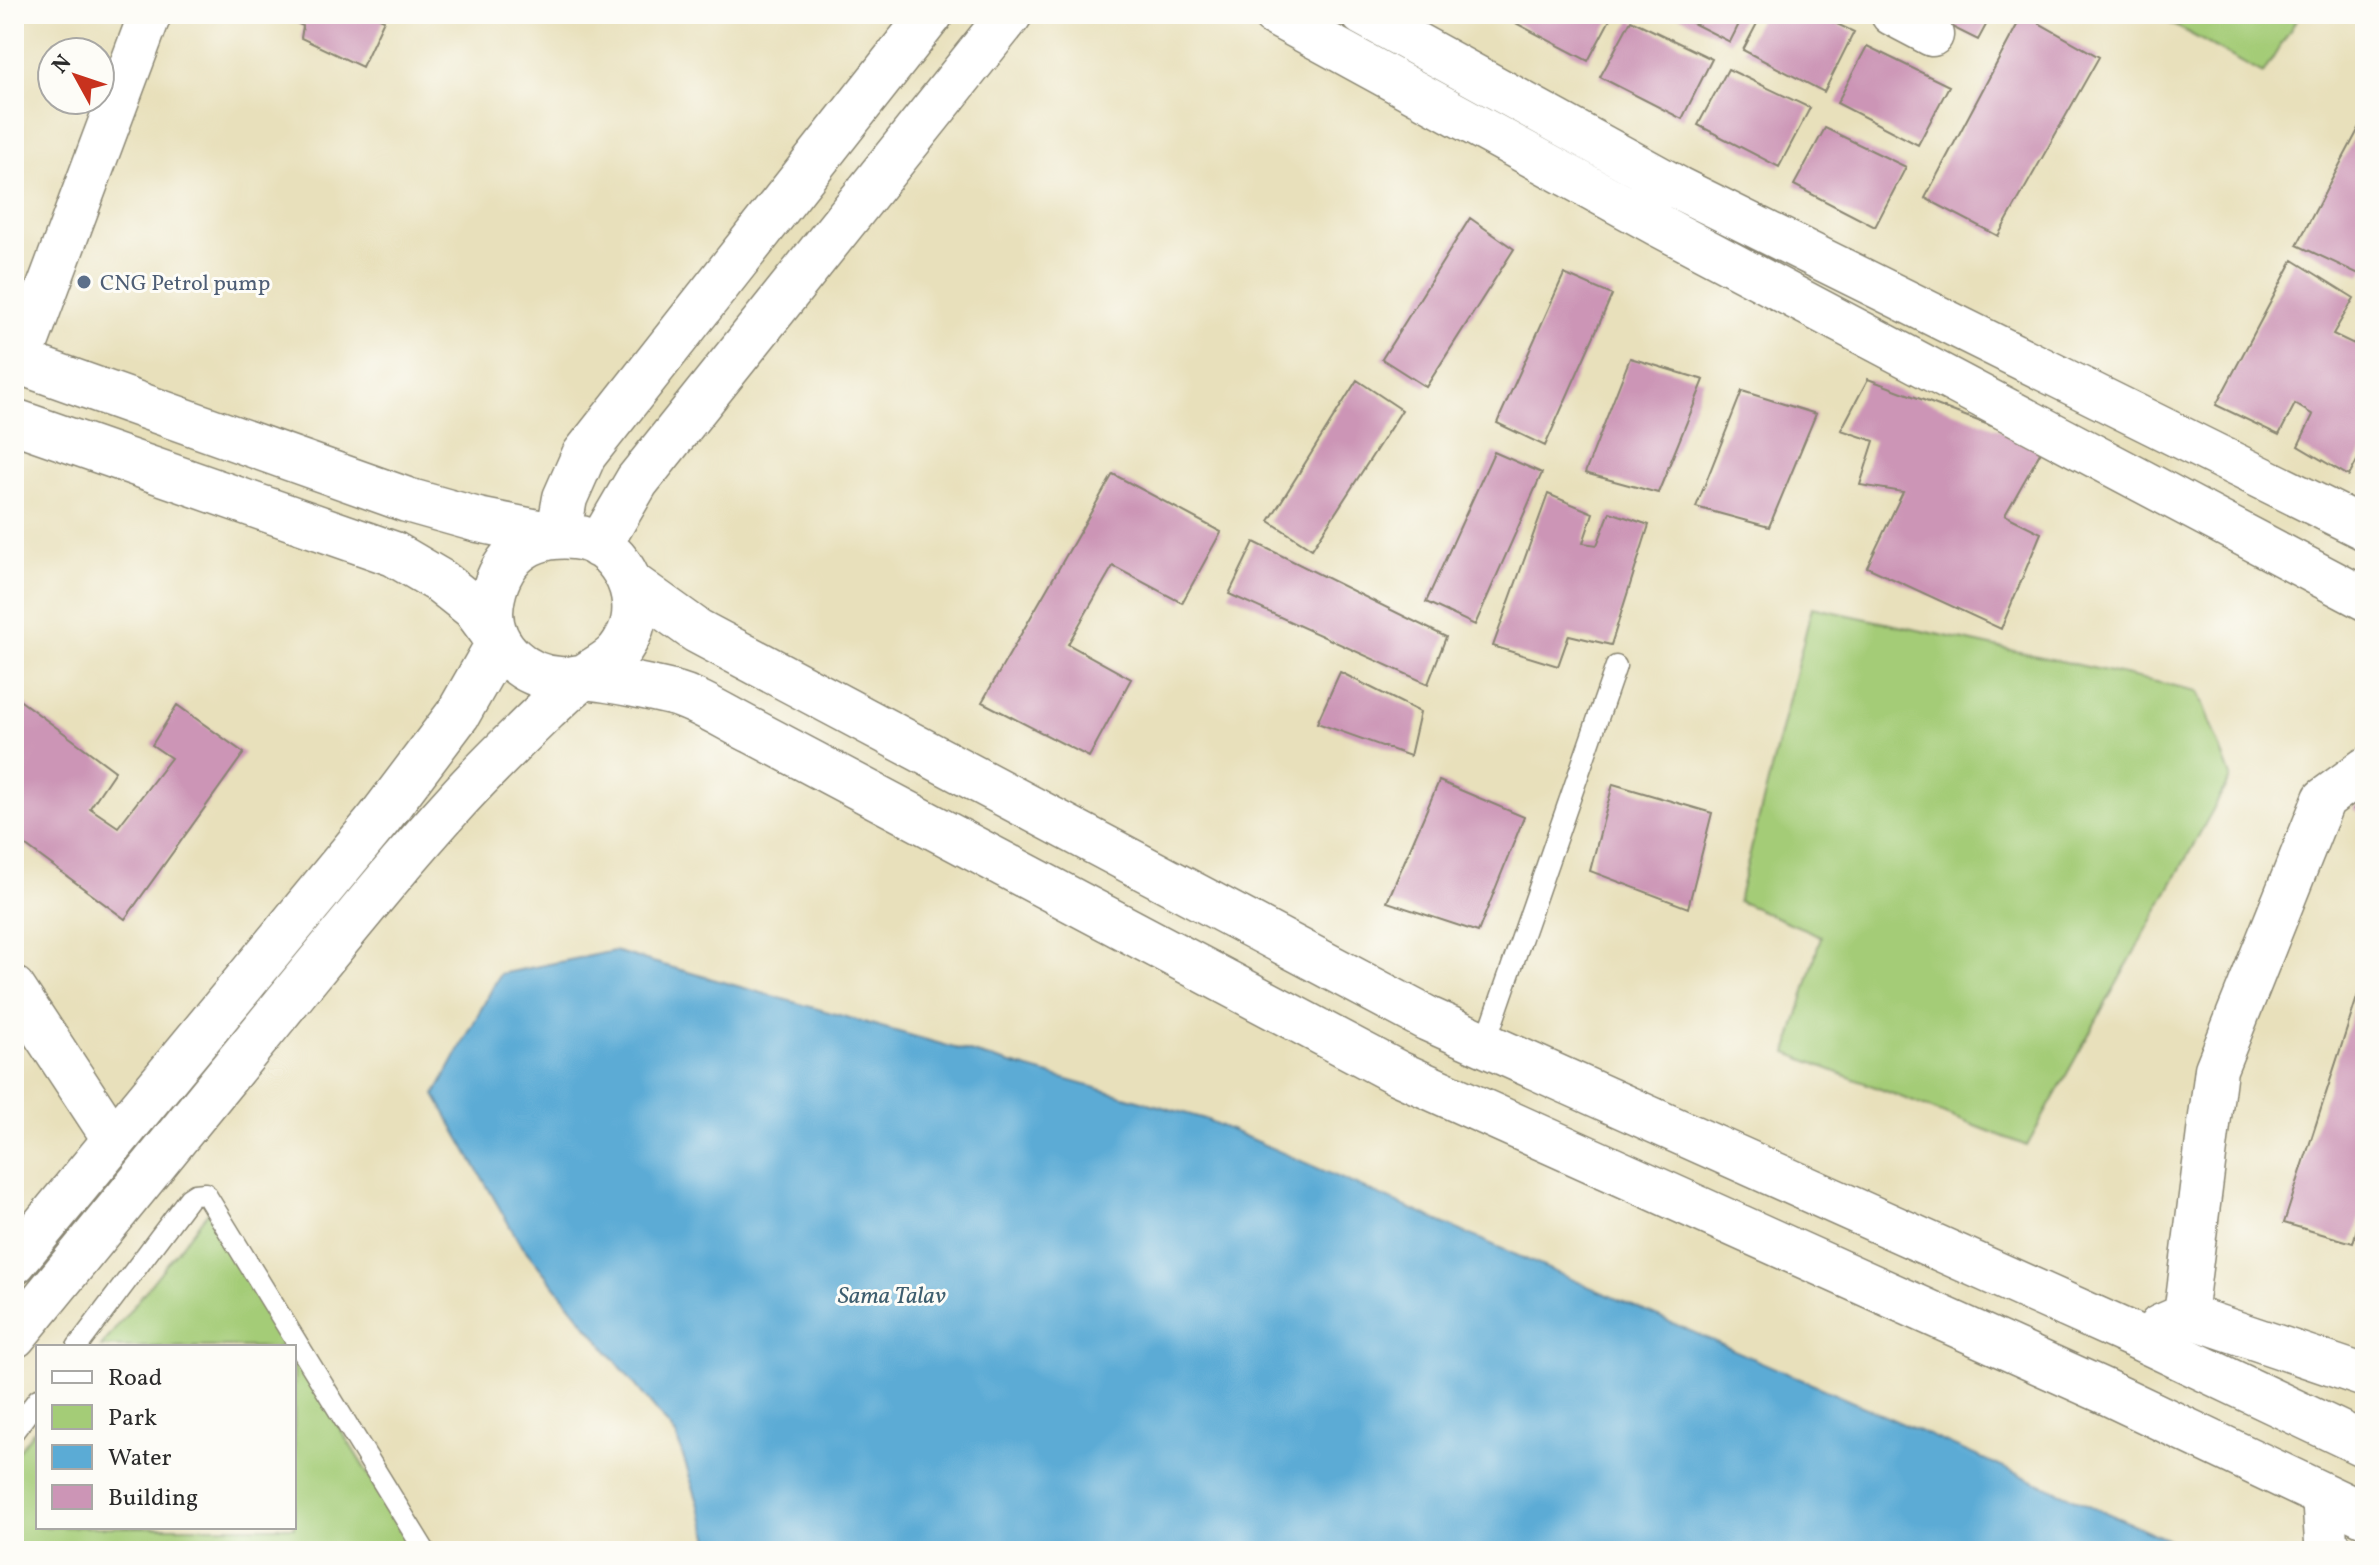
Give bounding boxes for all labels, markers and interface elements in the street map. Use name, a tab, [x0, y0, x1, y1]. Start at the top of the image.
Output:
north arrow	[36, 36, 116, 116]
text: N	[46, 49, 80, 81]
place label: CNG Petrol pump	[100, 269, 270, 300]
marker: CNG Petrol pump	[75, 273, 93, 291]
water label: Sama Talav	[838, 1280, 946, 1314]
legend	[36, 1345, 296, 1529]
text: Road	[108, 1362, 162, 1396]
text: Park	[108, 1402, 157, 1436]
text: Water	[108, 1442, 172, 1476]
text: Building	[108, 1482, 198, 1516]

